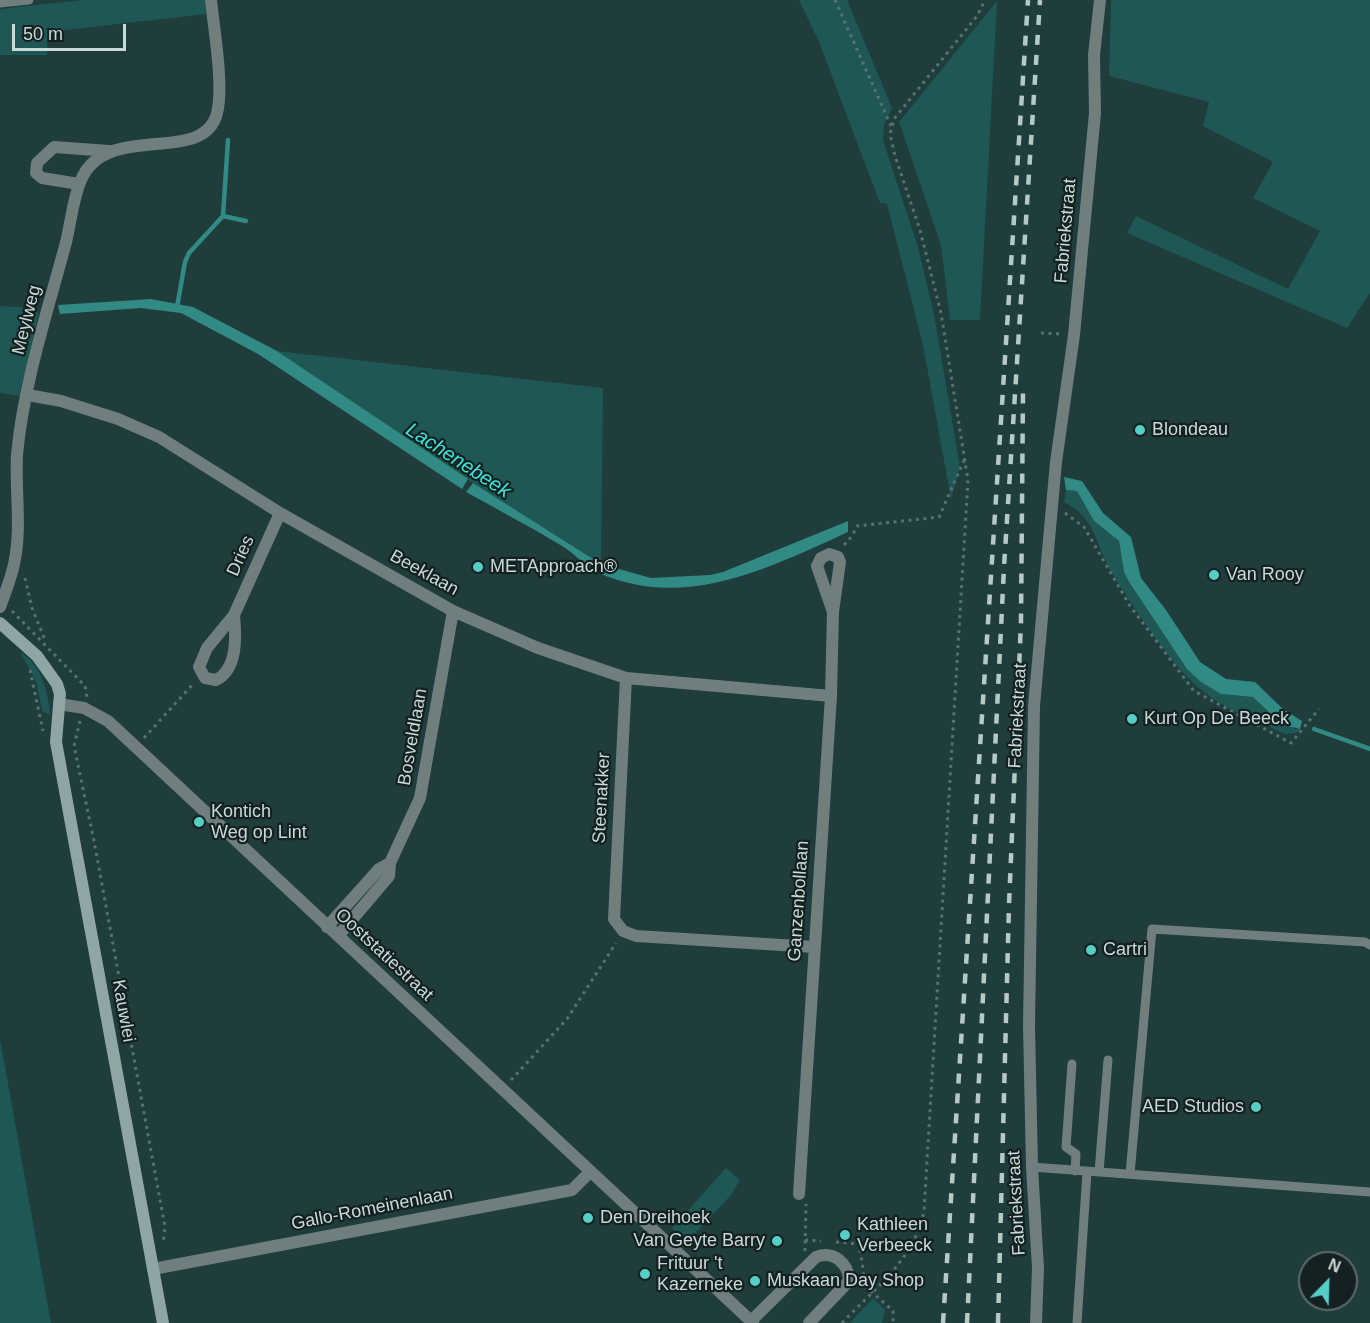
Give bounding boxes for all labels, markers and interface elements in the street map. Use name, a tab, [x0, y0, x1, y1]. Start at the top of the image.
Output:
scale bar	[15, 12, 129, 50]
text: 50 m	[23, 24, 63, 44]
street label: Fabriekstraat	[1051, 178, 1081, 284]
street label: Meylweg	[8, 283, 46, 357]
water label: Lachenebeek	[401, 418, 515, 504]
place label: Blondeau	[1152, 419, 1228, 441]
marker: Blondeau	[1133, 423, 1147, 437]
street label: Dries	[223, 532, 259, 580]
street label: Beeklaan	[386, 545, 462, 601]
place label: METApproach®	[490, 556, 617, 578]
marker: METApproach®	[471, 560, 485, 574]
place label: Van Rooy	[1226, 564, 1304, 586]
marker: Van Rooy	[1207, 568, 1221, 582]
street label: Fabriekstraat	[1004, 663, 1032, 769]
street label: Bosveldlaan	[394, 687, 432, 787]
place label: Kurt Op De Beeck	[1144, 708, 1289, 730]
marker: Kurt Op De Beeck	[1125, 712, 1139, 726]
street label: Steenakker	[589, 752, 615, 844]
place label: Kontich Weg op Lint	[211, 801, 307, 844]
marker: Kontich Weg op Lint	[192, 815, 206, 829]
street label: Ganzenbollaan	[784, 840, 814, 962]
street label: Ooststatiestraat	[331, 904, 437, 1006]
place label: Cartri	[1103, 939, 1147, 961]
marker: Cartri	[1084, 943, 1098, 957]
street label: Kauwlei	[107, 978, 139, 1044]
place label: AED Studios	[1142, 1096, 1244, 1118]
marker: AED Studios	[1249, 1100, 1263, 1114]
street label: Fabriekstraat	[1003, 1150, 1031, 1256]
street label: Gallo-Romeinenlaan	[289, 1183, 455, 1235]
place label: Den Dreihoek	[600, 1207, 710, 1229]
marker: Den Dreihoek	[581, 1211, 595, 1225]
place label: Kathleen Verbeeck	[857, 1214, 932, 1256]
marker: Kathleen Verbeeck	[838, 1228, 852, 1242]
place label: Van Geyte Barry	[633, 1230, 765, 1252]
marker: Van Geyte Barry	[770, 1234, 784, 1248]
north arrow	[1298, 1251, 1358, 1311]
place label: Frituur 't Kazerneke	[657, 1253, 743, 1296]
text: N	[1326, 1256, 1343, 1276]
marker: Frituur 't Kazerneke	[638, 1267, 652, 1281]
place label: Muskaan Day Shop	[767, 1270, 924, 1292]
marker: Muskaan Day Shop	[748, 1274, 762, 1288]

